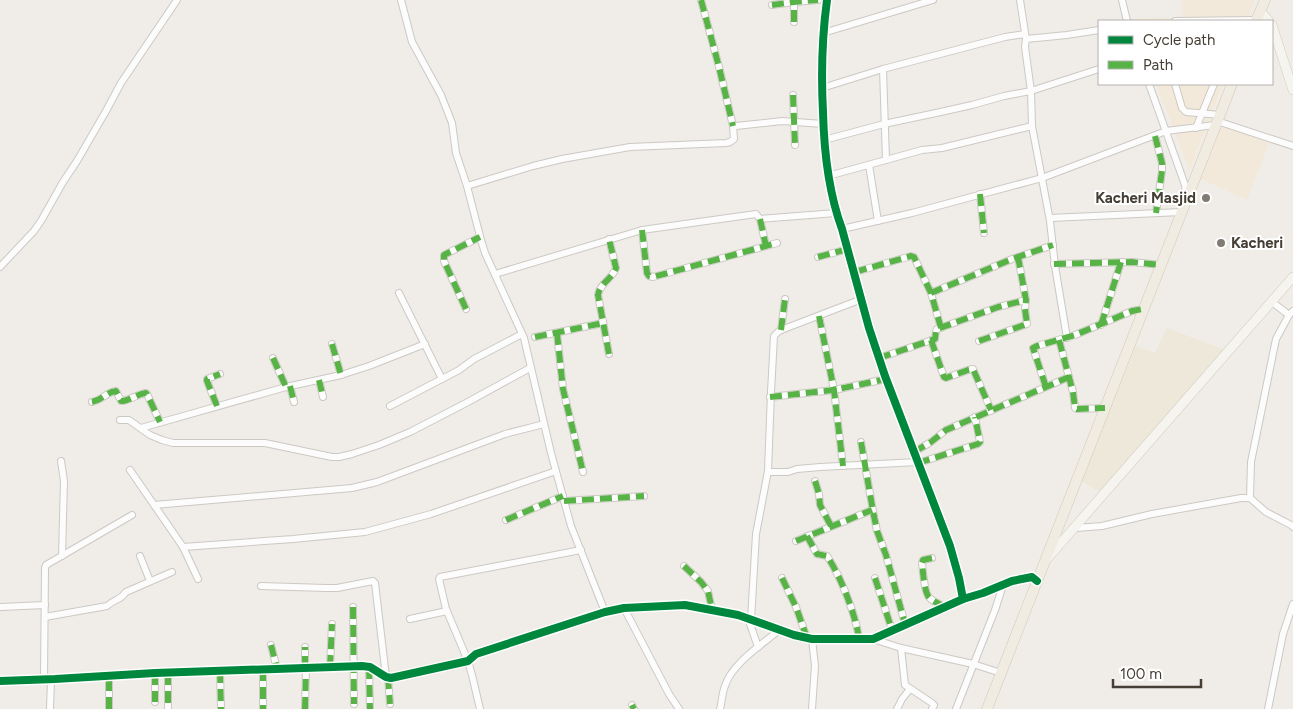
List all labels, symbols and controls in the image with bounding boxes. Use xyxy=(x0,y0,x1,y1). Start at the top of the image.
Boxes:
legend xyxy=(1098,20,1273,85)
text: Cycle path xyxy=(1143,31,1215,49)
text: Path xyxy=(1143,56,1173,74)
place label: Kacheri Masjid xyxy=(1095,189,1196,207)
marker: Kacheri Masjid xyxy=(1200,192,1212,204)
place label: Kacheri xyxy=(1231,234,1283,252)
marker: Kacheri xyxy=(1215,237,1227,249)
scale bar xyxy=(1113,656,1200,688)
text: 100 m xyxy=(1120,665,1162,683)

